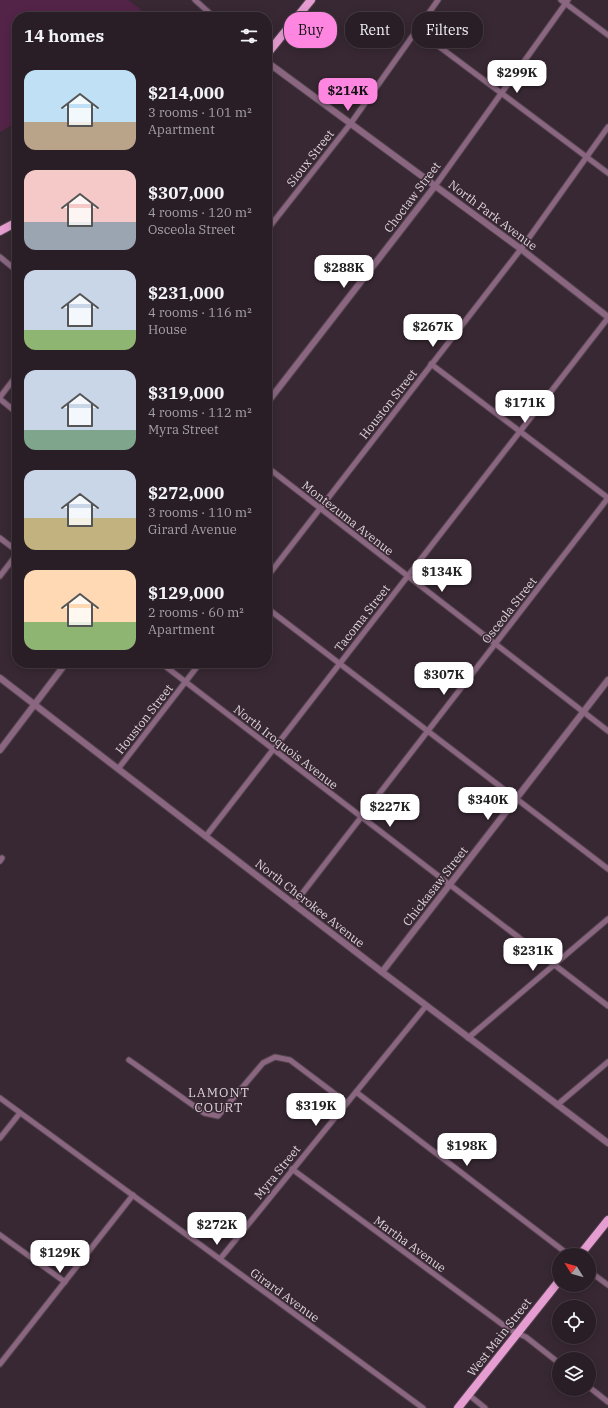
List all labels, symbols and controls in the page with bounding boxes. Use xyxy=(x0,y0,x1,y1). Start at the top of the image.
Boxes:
chip: Buy xyxy=(284,12,337,48)
chip: Rent xyxy=(345,12,404,48)
chip: Filters xyxy=(412,12,483,48)
text: 14 homes xyxy=(24,25,104,47)
icon: filters xyxy=(238,25,260,47)
pin: $299K xyxy=(489,60,545,94)
text: $299K xyxy=(496,64,538,81)
pin: $214K xyxy=(320,78,376,112)
text: $214,000 xyxy=(148,82,224,104)
text: $214K xyxy=(327,82,369,99)
icon: home xyxy=(56,86,104,134)
text: 3 rooms · 101 m² xyxy=(148,104,252,121)
text: Apartment xyxy=(148,121,215,138)
street label: Sioux Street xyxy=(283,126,337,190)
street label: Choctaw Street xyxy=(380,159,444,235)
street label: North Park Avenue xyxy=(446,177,540,253)
text: $307,000 xyxy=(148,182,224,204)
icon: home xyxy=(56,186,104,234)
text: 4 rooms · 120 m² xyxy=(148,204,252,221)
text: Osceola Street xyxy=(148,221,235,238)
pin: $288K xyxy=(316,255,372,289)
text: $288K xyxy=(323,259,365,276)
text: $231,000 xyxy=(148,282,224,304)
icon: home xyxy=(56,286,104,334)
text: 4 rooms · 116 m² xyxy=(148,304,252,321)
pin: $267K xyxy=(405,314,461,348)
text: $267K xyxy=(412,318,454,335)
text: House xyxy=(148,321,187,338)
street label: Houston Street xyxy=(356,366,420,442)
text: $319,000 xyxy=(148,382,224,404)
icon: home xyxy=(56,386,104,434)
pin: $171K xyxy=(497,390,553,424)
text: $171K xyxy=(504,394,546,411)
text: 4 rooms · 112 m² xyxy=(148,404,252,421)
text: Myra Street xyxy=(148,421,219,438)
street label: Montezuma Avenue xyxy=(299,478,397,558)
text: $272,000 xyxy=(148,482,224,504)
icon: home xyxy=(56,486,104,534)
text: 3 rooms · 110 m² xyxy=(148,504,252,521)
text: Girard Avenue xyxy=(148,521,237,538)
pin: $134K xyxy=(414,559,470,593)
text: $134K xyxy=(421,563,463,580)
street label: Osceola Street xyxy=(478,574,540,646)
street label: Tacoma Street xyxy=(331,581,393,655)
text: $129,000 xyxy=(148,582,224,604)
icon: home xyxy=(56,586,104,634)
text: 2 rooms · 60 m² xyxy=(148,604,244,621)
text: Apartment xyxy=(148,621,215,638)
pin: $307K xyxy=(416,662,472,696)
text: $307K xyxy=(423,666,465,683)
street label: Houston Street xyxy=(112,681,176,757)
street label: North Iroquois Avenue xyxy=(231,702,341,792)
pin: $340K xyxy=(460,787,516,821)
text: $340K xyxy=(467,791,509,808)
pin: $227K xyxy=(362,794,418,828)
text: $227K xyxy=(369,798,411,815)
street label: Chickasaw Street xyxy=(399,843,471,929)
street label: North Cherokee Avenue xyxy=(252,856,368,950)
pin: $231K xyxy=(505,938,561,972)
text: $231K xyxy=(512,942,554,959)
district label: LAMONT COURT xyxy=(188,1084,250,1116)
pin: $319K xyxy=(288,1093,344,1127)
text: $319K xyxy=(295,1097,337,1114)
pin: $198K xyxy=(439,1133,495,1167)
text: $198K xyxy=(446,1137,488,1154)
street label: Myra Street xyxy=(251,1142,303,1202)
pin: $272K xyxy=(189,1212,245,1246)
street label: Martha Avenue xyxy=(371,1213,449,1275)
text: $272K xyxy=(196,1216,238,1233)
pin: $129K xyxy=(32,1240,88,1274)
text: $129K xyxy=(39,1244,81,1261)
north arrow xyxy=(552,1248,596,1292)
map controls xyxy=(552,1248,596,1396)
street label: Girard Avenue xyxy=(247,1265,323,1325)
street label: West Main Street xyxy=(464,1295,534,1379)
button: locate xyxy=(552,1300,596,1344)
button: layers xyxy=(552,1352,596,1396)

